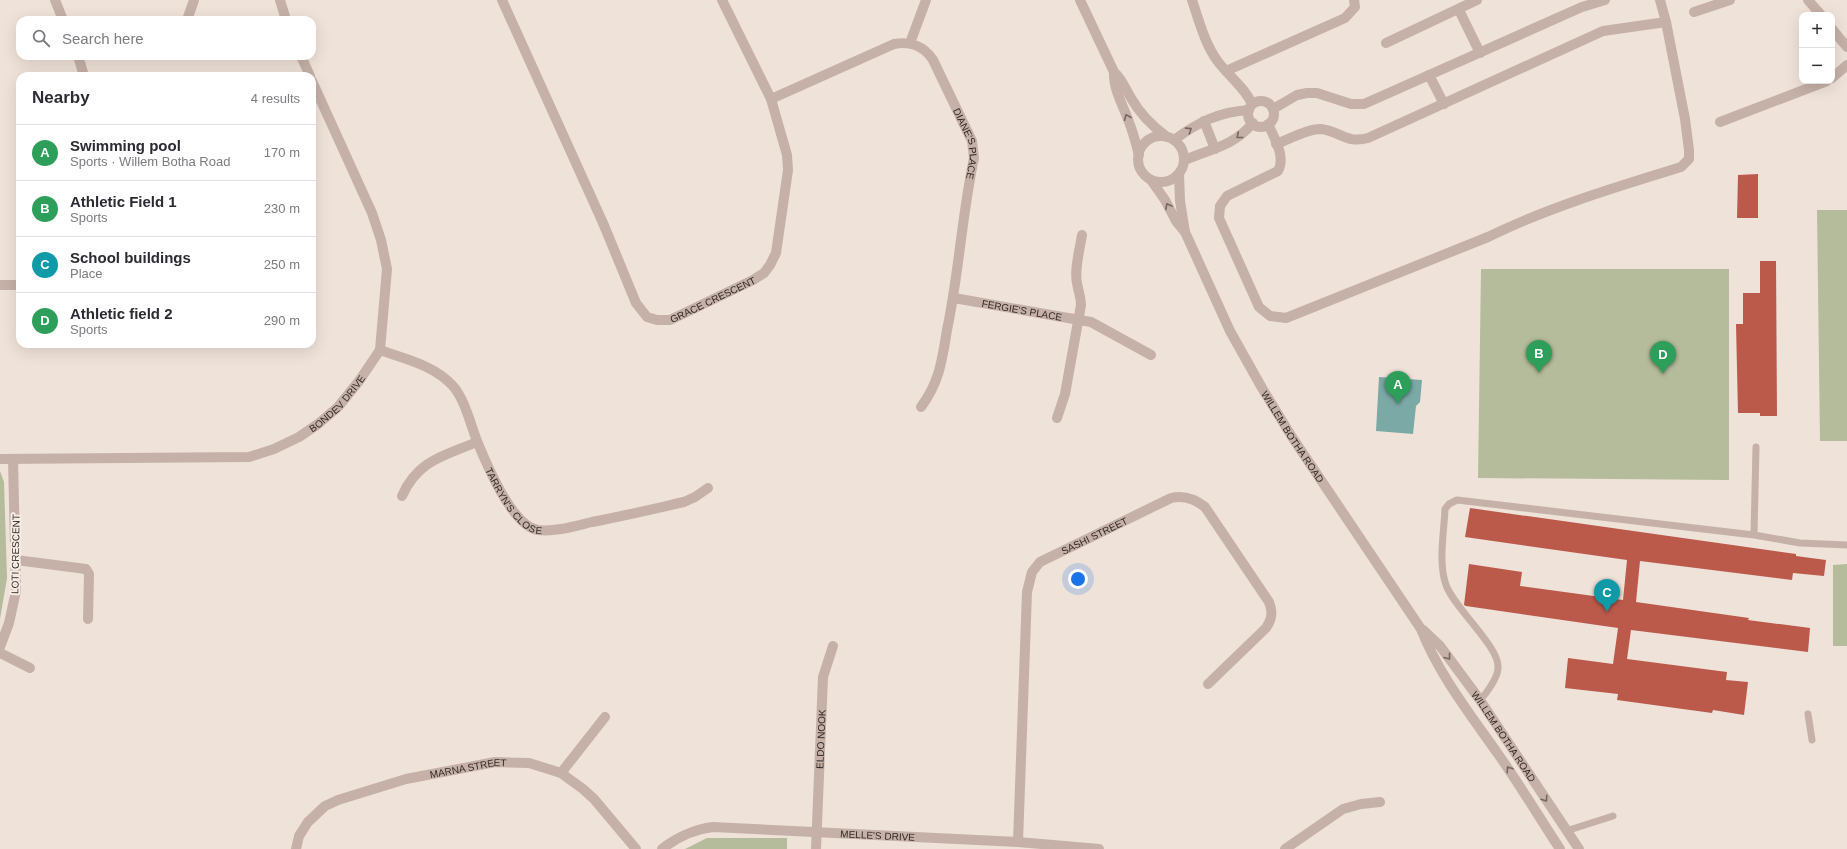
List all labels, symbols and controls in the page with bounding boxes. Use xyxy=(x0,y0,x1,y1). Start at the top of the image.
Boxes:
map controls xyxy=(1799,12,1835,84)
button: + xyxy=(1799,12,1835,48)
search box xyxy=(16,16,316,60)
icon: search xyxy=(30,27,52,49)
text: Search here xyxy=(62,30,144,47)
button: − xyxy=(1799,48,1835,84)
text: Nearby xyxy=(32,88,90,107)
text: 4 results xyxy=(251,91,300,106)
street label: DIANE'S PLACE xyxy=(951,106,979,180)
one-way arrow xyxy=(1124,114,1132,121)
one-way arrow xyxy=(1184,128,1191,135)
one-way arrow xyxy=(1237,132,1244,139)
text: Swimming pool xyxy=(70,137,181,154)
text: A xyxy=(40,145,50,160)
text: 170 m xyxy=(264,145,300,160)
text: Sports · Willem Botha Road xyxy=(70,154,230,169)
text: Athletic Field 1 xyxy=(70,193,177,210)
text: B xyxy=(40,201,50,216)
text: 230 m xyxy=(264,201,300,216)
one-way arrow xyxy=(1165,203,1173,210)
text: Sports xyxy=(70,210,108,225)
text: School buildings xyxy=(70,249,191,266)
text: C xyxy=(40,257,50,272)
text: 250 m xyxy=(264,257,300,272)
text: Place xyxy=(70,266,103,281)
street label: GRACE CRESCENT xyxy=(668,275,757,325)
street label: FERGIE'S PLACE xyxy=(981,298,1063,323)
text: Athletic field 2 xyxy=(70,305,173,322)
text: D xyxy=(40,313,50,328)
text: 290 m xyxy=(264,313,300,328)
text: Sports xyxy=(70,322,108,337)
pin: B xyxy=(1526,340,1552,373)
pin: D xyxy=(1650,341,1676,374)
pin: A xyxy=(1385,371,1411,404)
street label: BONDEV DRIVE xyxy=(307,373,368,435)
street label: WILLEM BOTHA ROAD xyxy=(1259,389,1326,485)
street label: TARRYN'S CLOSE xyxy=(483,466,543,536)
street label: LOTI CRESCENT xyxy=(9,514,22,594)
street label: SASHI STREET xyxy=(1060,515,1129,557)
your location xyxy=(1068,569,1088,589)
pin: C xyxy=(1594,579,1620,612)
one-way arrow xyxy=(1444,652,1451,659)
street label: WILLEM BOTHA ROAD xyxy=(1469,689,1538,784)
street label: ELDO NOOK xyxy=(814,709,828,769)
street label: MARNA STREET xyxy=(429,757,507,780)
one-way arrow xyxy=(1506,766,1513,773)
one-way arrow xyxy=(1540,795,1548,802)
street label: MELLE'S DRIVE xyxy=(840,828,916,843)

